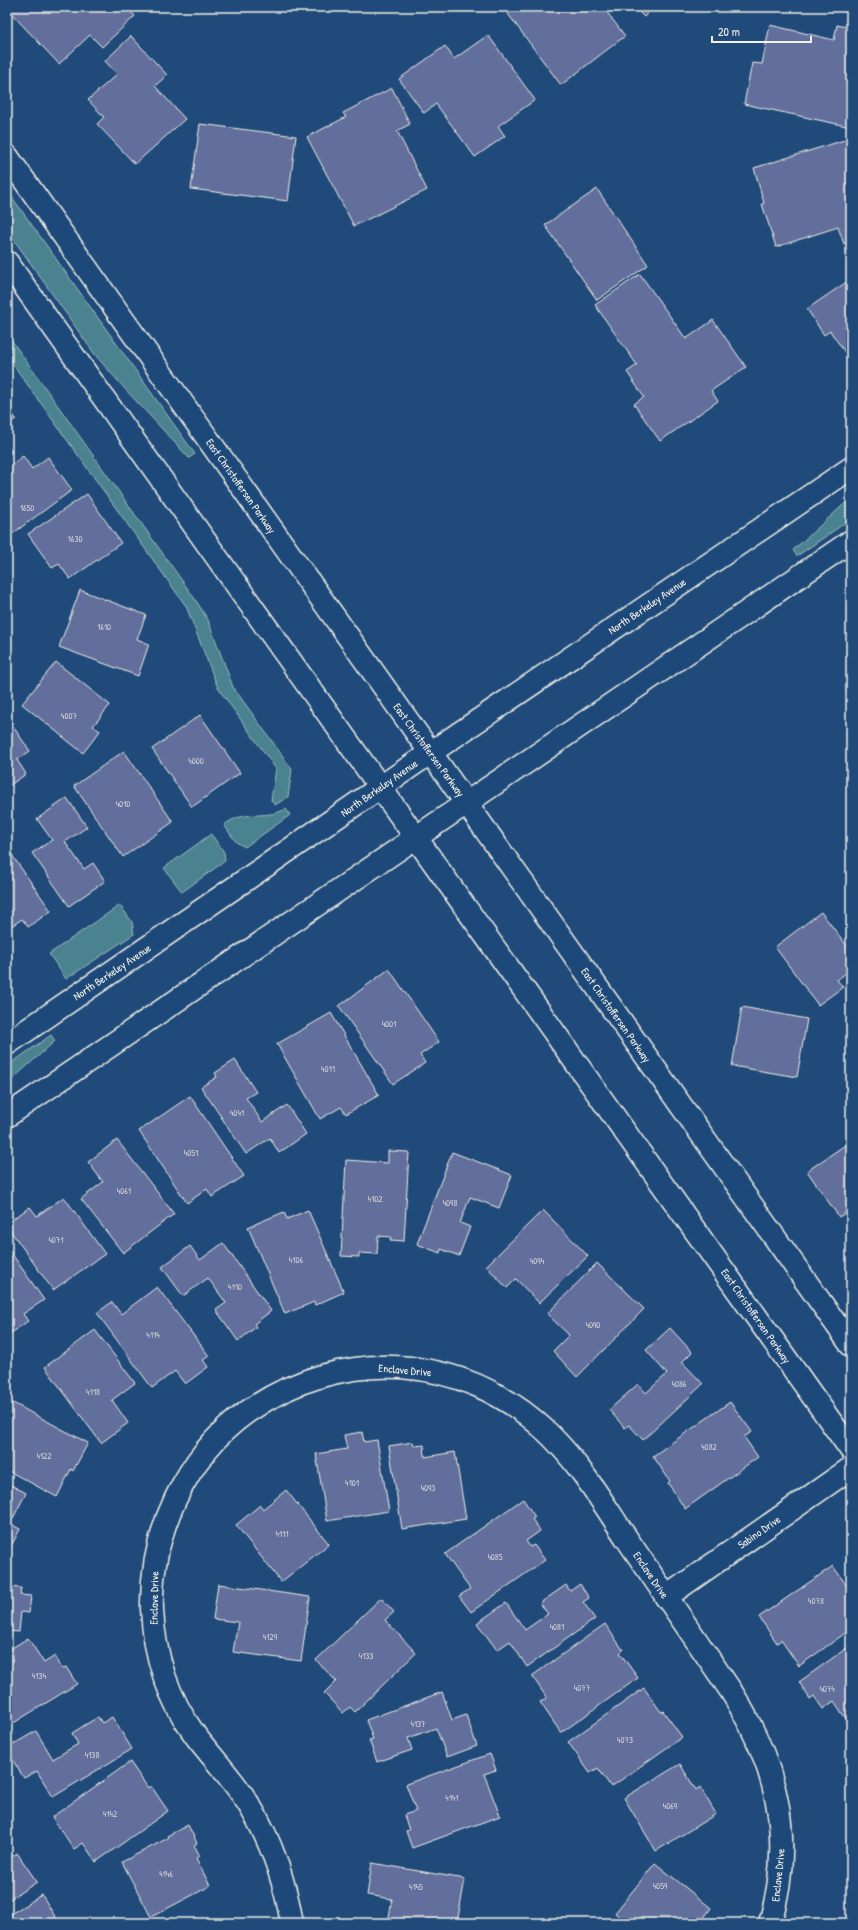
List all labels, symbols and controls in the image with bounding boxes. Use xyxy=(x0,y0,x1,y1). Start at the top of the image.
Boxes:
scale bar xyxy=(712,18,811,44)
text: 20 m xyxy=(718,23,740,40)
street label: East Christoffersen Parkway xyxy=(203,436,279,536)
house number: 1650 xyxy=(20,502,34,514)
house number: 1630 xyxy=(68,533,82,545)
street label: North Berkeley Avenue xyxy=(605,574,689,637)
house number: 1610 xyxy=(97,621,111,633)
street label: East Christoffersen Parkway xyxy=(390,700,468,800)
house number: 4007 xyxy=(61,710,77,722)
house number: 4000 xyxy=(188,755,204,767)
street label: North Berkeley Avenue xyxy=(338,756,421,820)
house number: 4010 xyxy=(116,798,130,810)
street label: North Berkeley Avenue xyxy=(70,940,154,1003)
street label: East Christoffersen Parkway xyxy=(578,965,654,1065)
house number: 4001 xyxy=(382,1018,396,1030)
house number: 4011 xyxy=(321,1063,335,1075)
house number: 4041 xyxy=(230,1107,244,1119)
house number: 4051 xyxy=(184,1147,198,1159)
house number: 4061 xyxy=(117,1185,131,1197)
house number: 4102 xyxy=(368,1193,383,1205)
house number: 4098 xyxy=(443,1197,457,1209)
house number: 4071 xyxy=(48,1234,64,1246)
house number: 4106 xyxy=(289,1254,304,1266)
house number: 4094 xyxy=(530,1255,545,1267)
street label: East Christoffersen Parkway xyxy=(718,1266,794,1366)
house number: 4110 xyxy=(228,1281,242,1293)
house number: 4090 xyxy=(586,1319,600,1331)
house number: 4114 xyxy=(146,1329,160,1341)
street label: Enclave Drive xyxy=(378,1361,433,1379)
house number: 4086 xyxy=(672,1378,687,1390)
house number: 4118 xyxy=(86,1386,100,1398)
house number: 4082 xyxy=(701,1441,718,1453)
house number: 4122 xyxy=(36,1450,52,1462)
house number: 4101 xyxy=(345,1477,359,1489)
house number: 4093 xyxy=(421,1482,435,1494)
street label: Sabino Drive xyxy=(735,1512,784,1552)
house number: 4111 xyxy=(275,1528,289,1540)
street label: Enclave Drive xyxy=(630,1549,672,1602)
house number: 4085 xyxy=(487,1551,503,1563)
street label: Enclave Drive xyxy=(147,1571,161,1625)
house number: 4078 xyxy=(808,1595,824,1607)
house number: 4081 xyxy=(550,1621,564,1633)
house number: 4129 xyxy=(263,1631,278,1643)
house number: 4133 xyxy=(359,1650,373,1662)
house number: 4134 xyxy=(32,1670,47,1682)
house number: 4077 xyxy=(574,1682,591,1694)
house number: 4074 xyxy=(819,1683,835,1695)
house number: 4137 xyxy=(410,1718,426,1730)
house number: 4073 xyxy=(617,1734,633,1746)
house number: 4138 xyxy=(85,1749,99,1761)
house number: 4141 xyxy=(445,1792,459,1804)
house number: 4069 xyxy=(663,1800,678,1812)
house number: 4142 xyxy=(103,1808,118,1820)
street label: Enclave Drive xyxy=(768,1847,788,1902)
house number: 4146 xyxy=(159,1868,173,1880)
house number: 4059 xyxy=(653,1880,668,1892)
house number: 4145 xyxy=(409,1881,423,1893)

